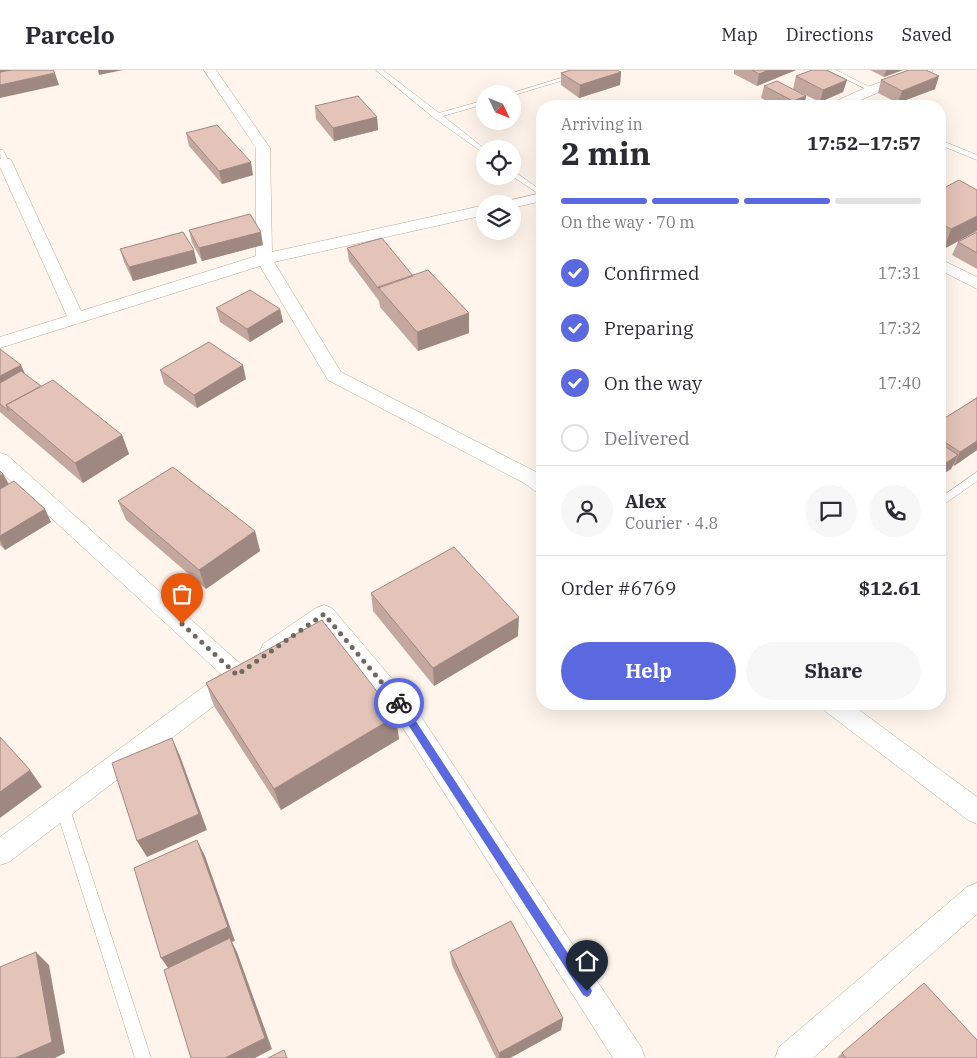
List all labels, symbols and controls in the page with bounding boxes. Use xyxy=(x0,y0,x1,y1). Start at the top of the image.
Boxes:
text: Parcelo xyxy=(25,19,115,51)
text: Map xyxy=(721,23,758,46)
text: Directions xyxy=(786,23,874,46)
text: Saved xyxy=(902,23,952,46)
north arrow xyxy=(476,85,521,130)
map controls xyxy=(476,85,521,240)
text: Arriving in xyxy=(561,114,643,134)
text: 17:52–17:57 xyxy=(807,131,921,155)
text: 2 min xyxy=(561,132,651,174)
button: locate xyxy=(476,140,521,185)
button: layers xyxy=(476,195,521,240)
text: On the way · 70 m xyxy=(561,212,695,232)
icon: check xyxy=(561,259,589,287)
text: Confirmed xyxy=(604,261,699,285)
text: 17:31 xyxy=(878,263,921,283)
icon: check xyxy=(561,314,589,342)
text: Preparing xyxy=(604,316,693,340)
text: 17:32 xyxy=(878,318,921,338)
icon: check xyxy=(561,369,589,397)
text: On the way xyxy=(604,371,702,395)
text: 17:40 xyxy=(878,373,921,393)
text: Delivered xyxy=(604,426,690,450)
button: person xyxy=(561,485,613,537)
button: chat xyxy=(805,485,857,537)
button: phone xyxy=(869,485,921,537)
text: Alex xyxy=(625,489,666,513)
text: Courier · 4.8 xyxy=(625,513,718,533)
pin xyxy=(161,573,203,624)
text: Order #6769 xyxy=(561,576,676,600)
text: $12.61 xyxy=(859,576,921,600)
icon: bag xyxy=(168,580,196,608)
button: Help xyxy=(561,642,736,700)
button: Share xyxy=(746,642,921,700)
courier xyxy=(374,678,424,728)
icon: bike xyxy=(385,689,413,717)
pin xyxy=(566,940,608,991)
icon: home xyxy=(573,947,601,975)

